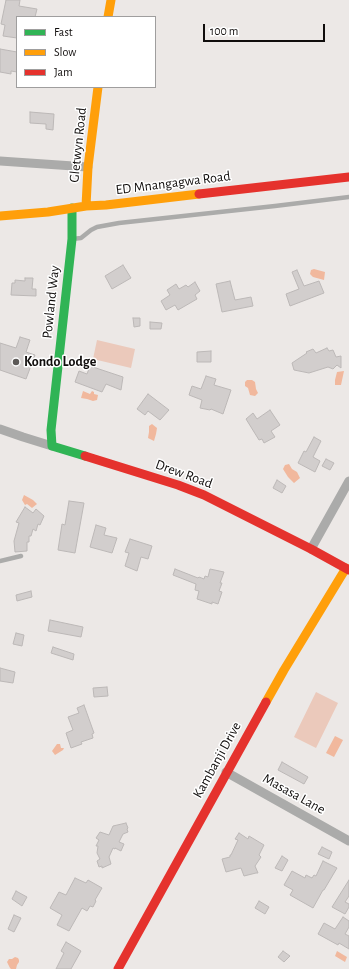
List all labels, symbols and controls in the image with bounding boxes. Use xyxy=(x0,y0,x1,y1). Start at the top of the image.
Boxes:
legend xyxy=(16,16,156,88)
scale bar xyxy=(205,16,327,42)
text: 100 m xyxy=(210,25,238,37)
text: Fast xyxy=(54,26,73,38)
text: Slow xyxy=(54,46,76,58)
text: Jam xyxy=(54,66,73,78)
street label: Gletwyn Road xyxy=(66,107,90,183)
street label: ED Mnangagwa Road xyxy=(115,168,231,198)
street label: Powland Way xyxy=(39,265,63,339)
place label: Kondo Lodge xyxy=(24,354,96,370)
marker: Kondo Lodge xyxy=(11,357,21,367)
street label: Drew Road xyxy=(153,456,215,492)
street label: Kambanji Drive xyxy=(189,719,245,801)
street label: Masasa Lane xyxy=(260,770,328,818)

